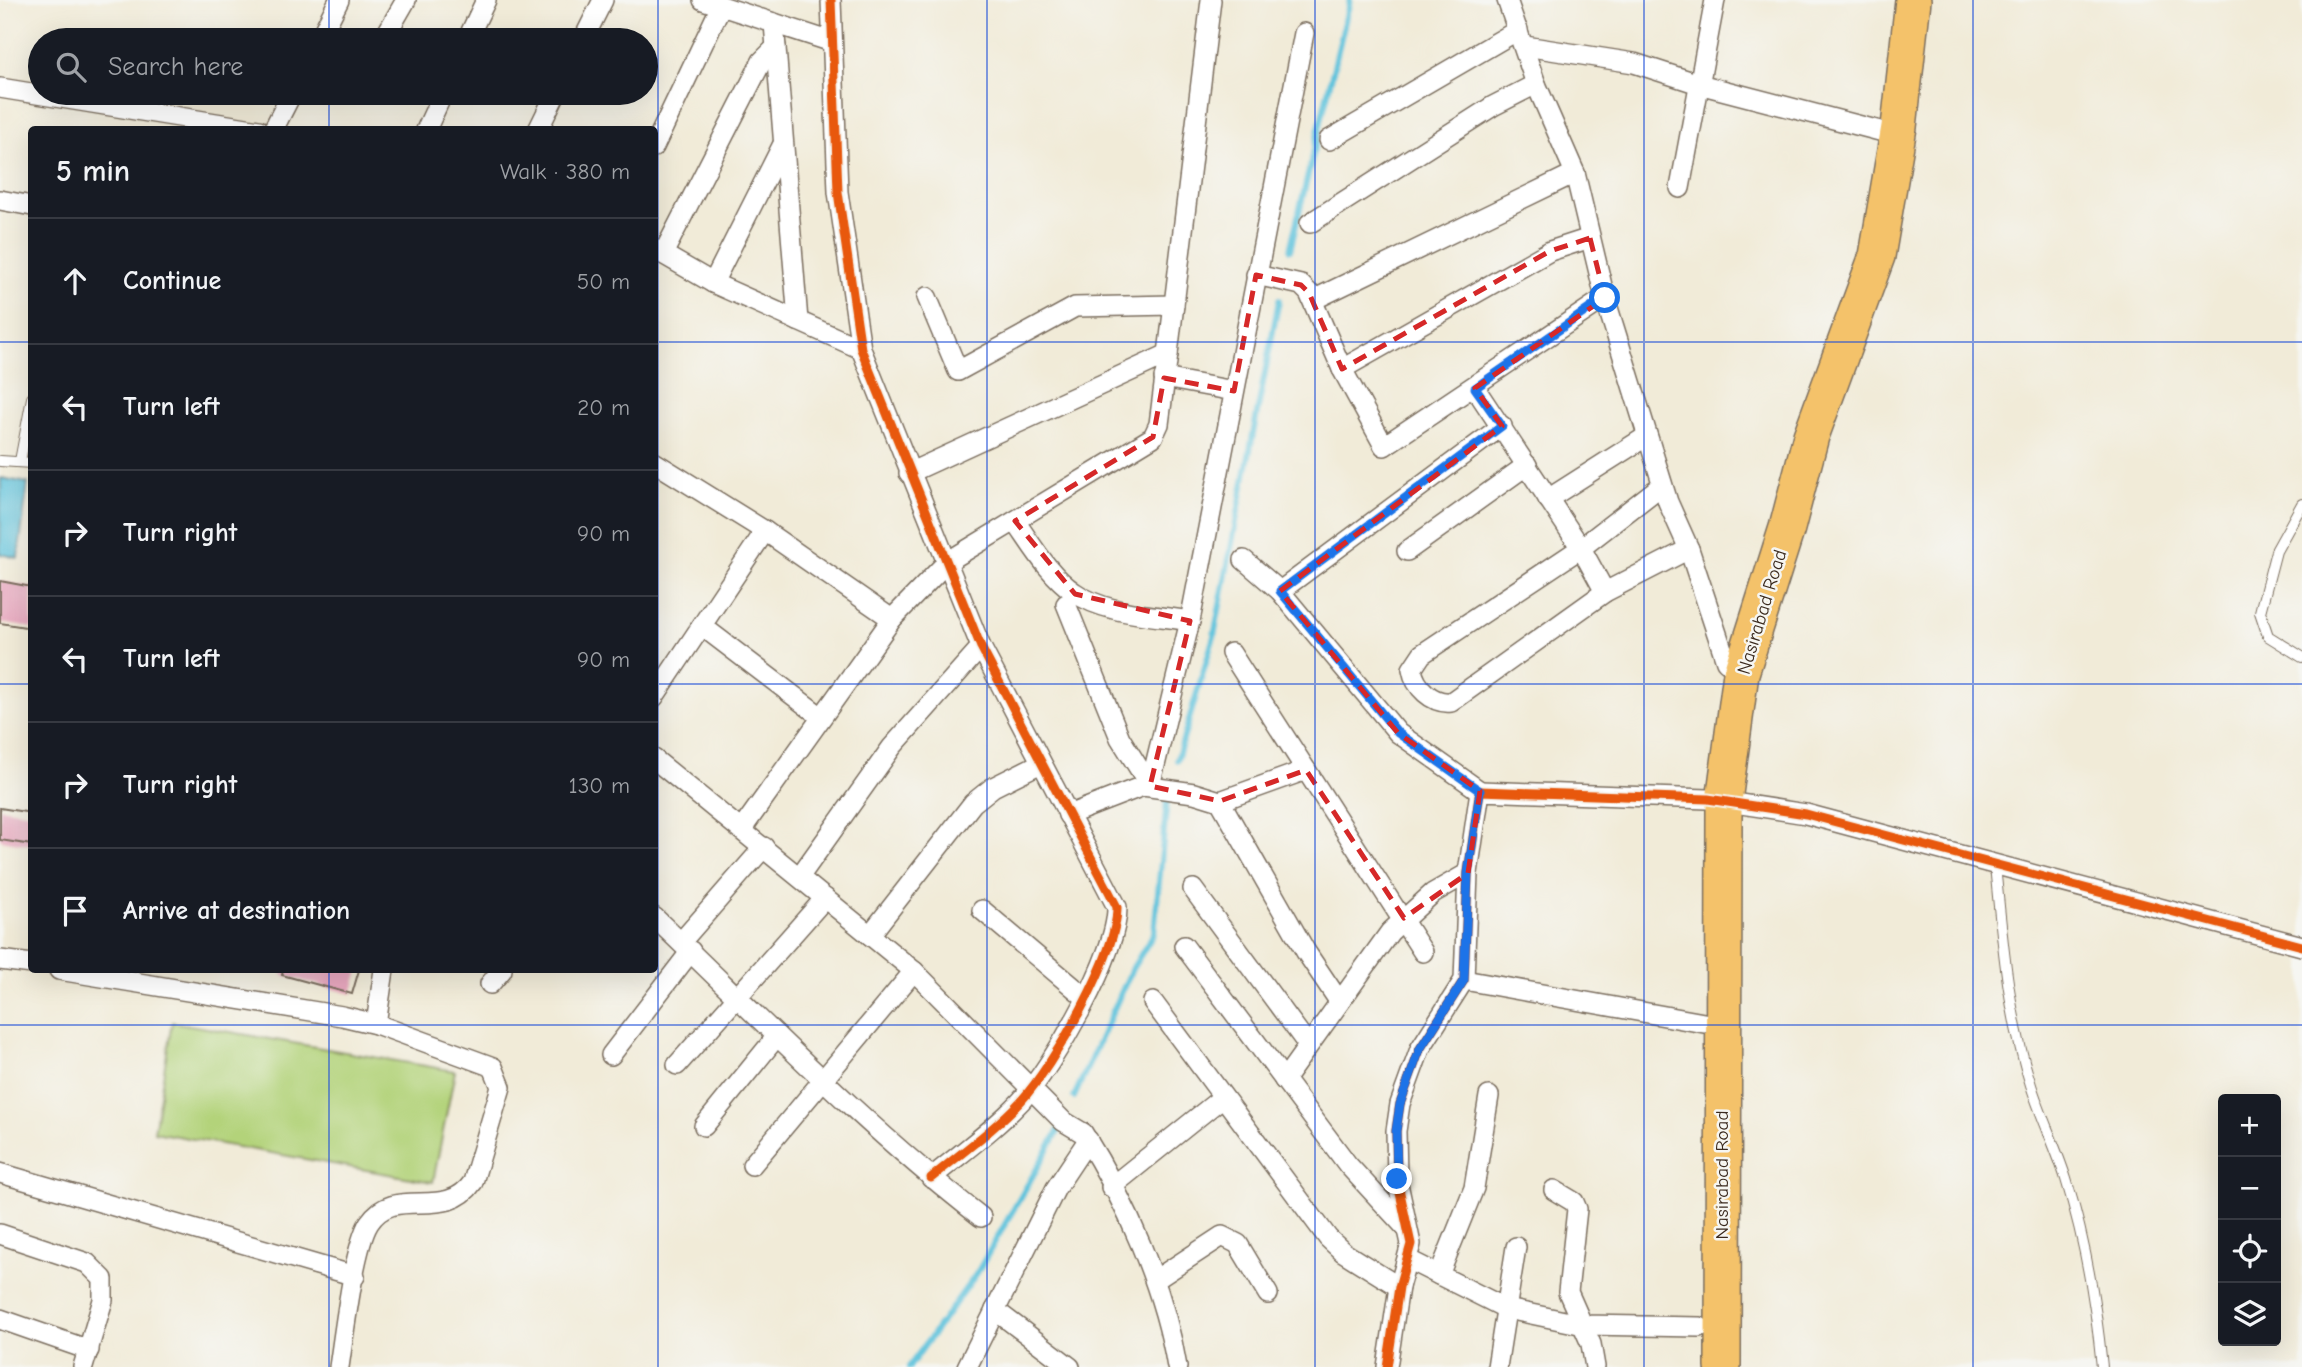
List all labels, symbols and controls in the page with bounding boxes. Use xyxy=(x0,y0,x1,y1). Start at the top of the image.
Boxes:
search box xyxy=(28,28,658,105)
icon: search xyxy=(52,48,90,86)
text: Search here xyxy=(108,52,243,82)
text: 5 min xyxy=(56,154,130,189)
text: Walk · 380 m xyxy=(500,158,630,185)
icon: ahead xyxy=(56,262,94,300)
text: Continue xyxy=(123,266,221,296)
text: 50 m xyxy=(577,268,630,295)
route start xyxy=(1589,282,1620,313)
icon: left xyxy=(56,388,94,426)
text: Turn left xyxy=(123,392,220,422)
text: 20 m xyxy=(577,394,630,421)
icon: right xyxy=(56,514,94,552)
text: Turn right xyxy=(123,518,237,548)
text: 90 m xyxy=(577,520,630,547)
street label: Nasirabad Road xyxy=(1733,547,1791,677)
icon: left xyxy=(56,640,94,678)
text: Turn left xyxy=(123,644,220,674)
text: 90 m xyxy=(577,646,630,673)
icon: right xyxy=(56,766,94,804)
text: Turn right xyxy=(123,770,237,800)
text: 130 m xyxy=(569,772,630,799)
icon: arrive xyxy=(56,892,94,930)
text: Arrive at destination xyxy=(123,896,350,926)
map controls xyxy=(2218,1094,2281,1346)
button: + xyxy=(2218,1094,2281,1157)
street label: Nasirabad Road xyxy=(1711,1111,1733,1239)
button: − xyxy=(2218,1157,2281,1220)
route end xyxy=(1381,1163,1412,1194)
button: locate xyxy=(2218,1220,2281,1283)
button: layers xyxy=(2218,1283,2281,1346)

